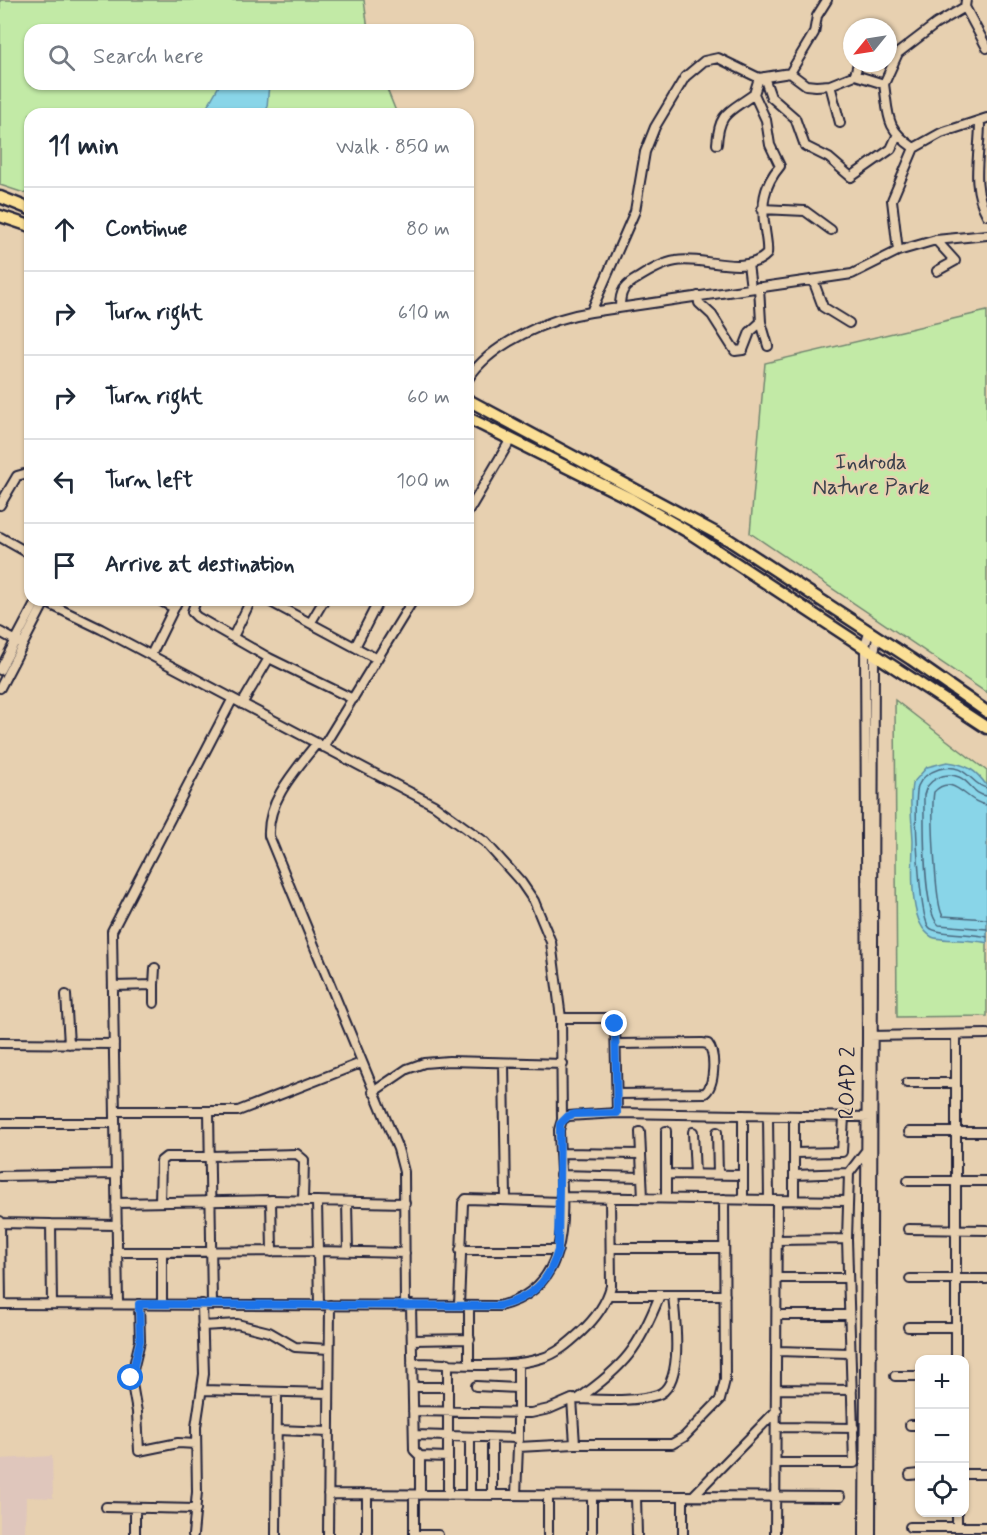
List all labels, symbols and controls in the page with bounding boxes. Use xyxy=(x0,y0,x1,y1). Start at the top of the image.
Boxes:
north arrow xyxy=(843,18,897,72)
search box xyxy=(24,24,474,90)
icon: search xyxy=(45,41,78,74)
text: Search here xyxy=(93,43,204,71)
text: 11 min xyxy=(48,130,119,164)
text: Walk · 850 m xyxy=(336,134,450,161)
icon: ahead xyxy=(48,213,81,246)
text: Continue xyxy=(105,215,187,243)
text: 80 m xyxy=(406,216,450,243)
icon: right xyxy=(48,297,81,330)
text: Turn right xyxy=(105,299,203,327)
text: 610 m xyxy=(398,300,450,327)
icon: right xyxy=(48,381,81,414)
text: Turn right xyxy=(105,383,203,411)
text: 60 m xyxy=(407,384,450,411)
park label: Indroda Nature Park xyxy=(812,449,930,502)
icon: left xyxy=(48,465,81,498)
text: Turn left xyxy=(105,467,193,495)
text: 100 m xyxy=(396,468,450,495)
icon: arrive xyxy=(48,549,81,582)
text: Arrive at destination xyxy=(105,551,295,579)
route end xyxy=(601,1010,627,1036)
street label: ROAD 2 xyxy=(833,1046,863,1120)
map controls xyxy=(915,1355,969,1517)
button: + xyxy=(915,1355,969,1409)
route start xyxy=(117,1364,143,1390)
button: − xyxy=(915,1409,969,1463)
button: locate xyxy=(915,1463,969,1517)

